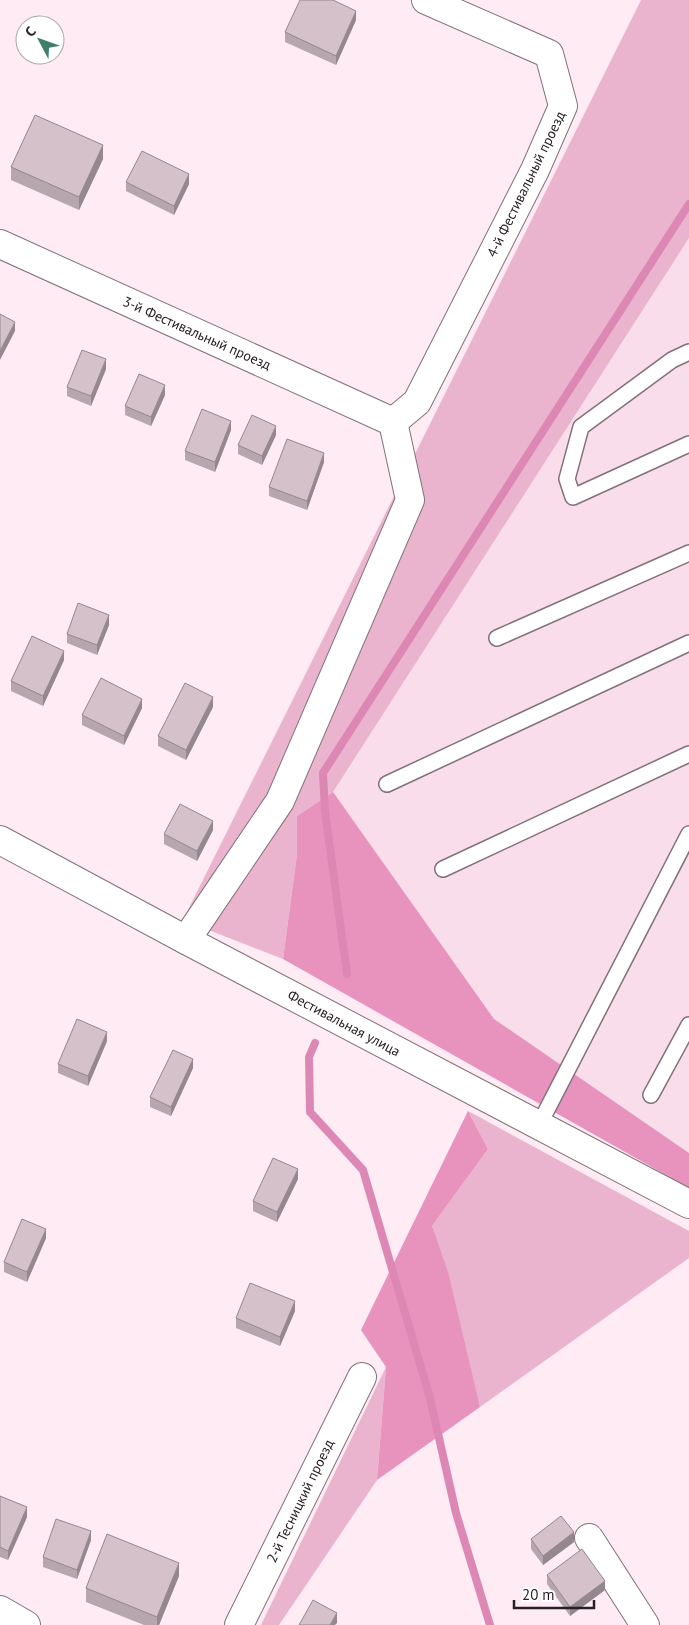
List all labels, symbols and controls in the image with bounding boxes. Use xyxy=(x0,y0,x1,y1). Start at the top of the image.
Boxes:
north arrow xyxy=(15,15,65,65)
text: С xyxy=(21,22,40,40)
street label: 4-й Фестивальный проезд xyxy=(483,108,569,260)
street label: 3-й Фестивальный проезд xyxy=(120,292,274,374)
street label: Фестивальная улица xyxy=(285,986,404,1060)
street label: 2-й Тесницкий проезд xyxy=(262,1436,338,1566)
scale bar xyxy=(514,1578,594,1610)
text: 20 m xyxy=(522,1585,555,1604)

